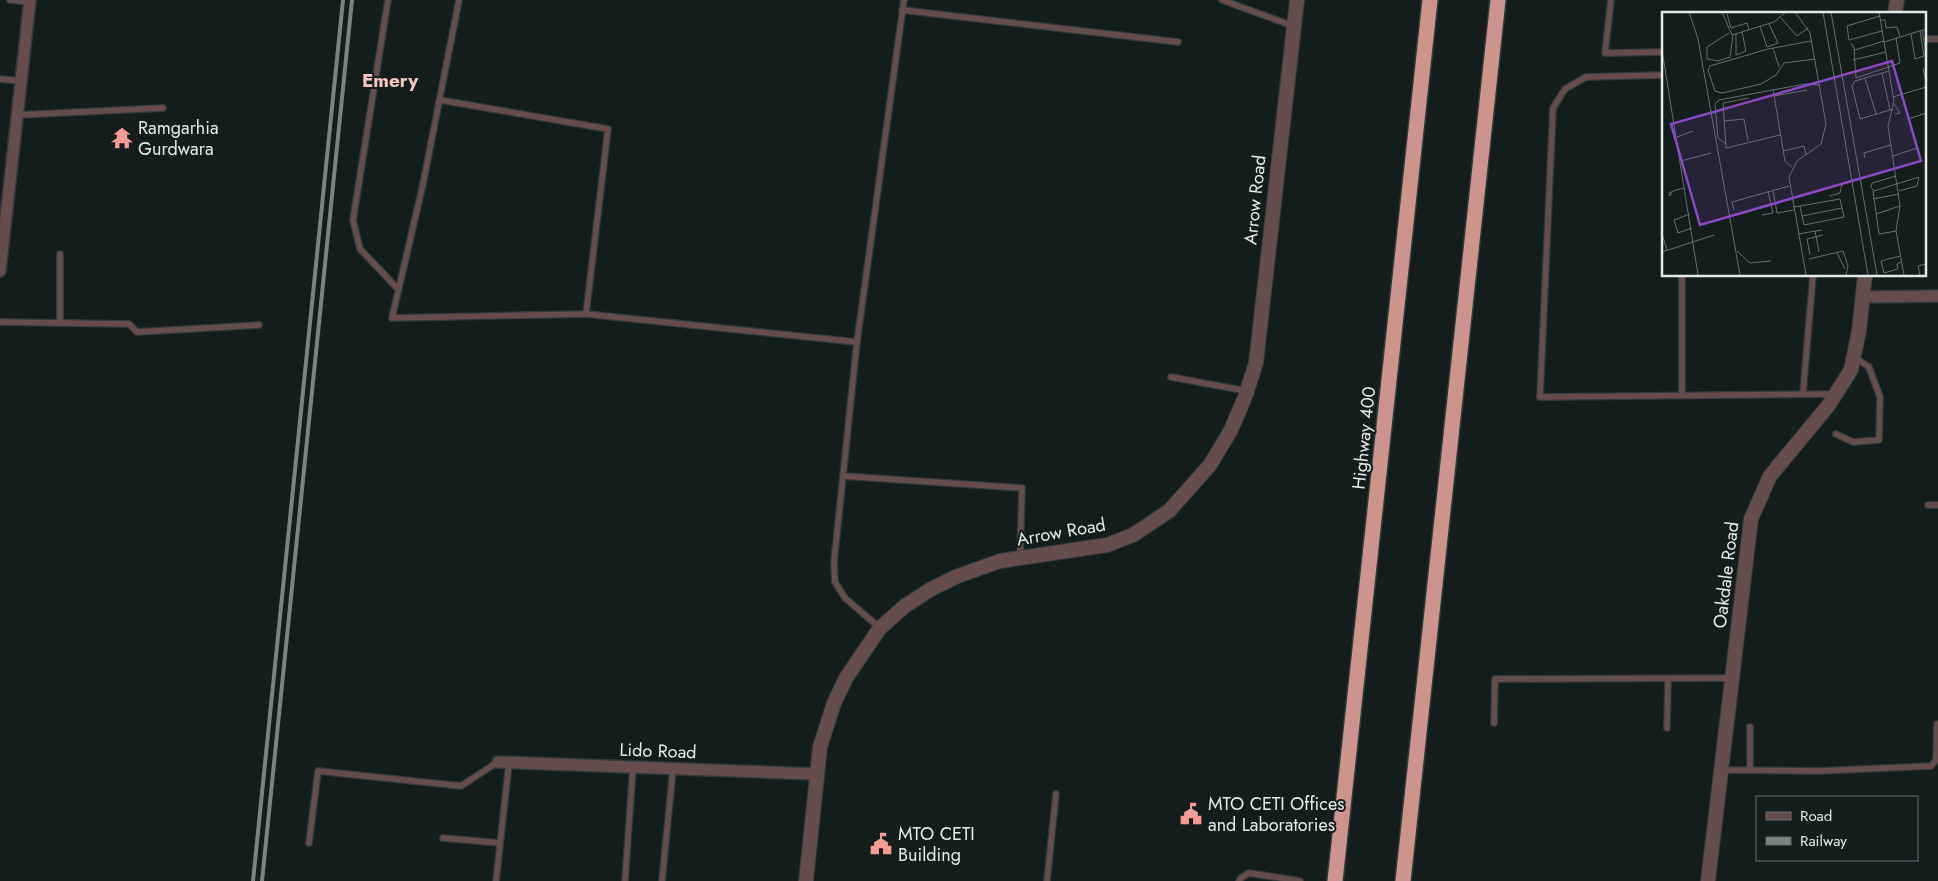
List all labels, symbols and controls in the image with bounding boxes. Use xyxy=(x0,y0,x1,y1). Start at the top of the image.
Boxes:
inset map xyxy=(1662,12,1926,276)
district label: Emery xyxy=(362,67,419,94)
place label: Ramgarhia Gurdwara xyxy=(138,115,219,162)
temple icon: Ramgarhia Gurdwara xyxy=(109,125,135,151)
street label: Arrow Road xyxy=(1237,154,1273,246)
street label: Highway 400 xyxy=(1346,385,1382,491)
street label: Arrow Road xyxy=(1014,511,1108,553)
street label: Oakdale Road xyxy=(1707,520,1745,630)
street label: Lido Road xyxy=(619,737,697,765)
place label: MTO CETI Offices and Laboratories xyxy=(1208,791,1344,838)
legend xyxy=(1756,796,1918,861)
public building icon: MTO CETI Offices and Laboratories xyxy=(1178,801,1204,827)
text: Road xyxy=(1800,805,1832,827)
place label: MTO CETI Building xyxy=(898,821,975,868)
text: Railway xyxy=(1800,830,1847,852)
public building icon: MTO CETI Building xyxy=(868,831,894,857)

